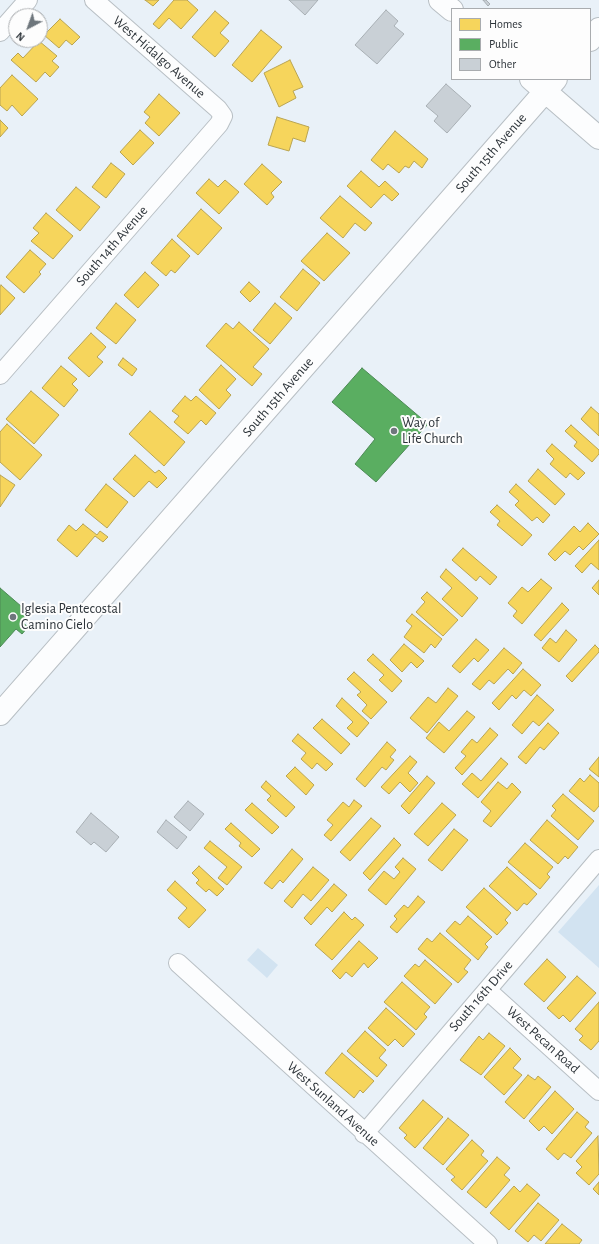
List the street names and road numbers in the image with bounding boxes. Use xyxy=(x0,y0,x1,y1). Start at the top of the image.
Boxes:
street label: West Hidalgo Avenue xyxy=(109,12,209,102)
street label: South 15th Avenue xyxy=(452,110,530,196)
street label: South 14th Avenue xyxy=(73,202,151,290)
street label: South 15th Avenue xyxy=(239,354,317,440)
street label: South 16th Drive xyxy=(445,957,517,1035)
street label: West Pecan Road xyxy=(503,1003,583,1077)
street label: West Sunland Avenue xyxy=(283,1058,383,1150)

